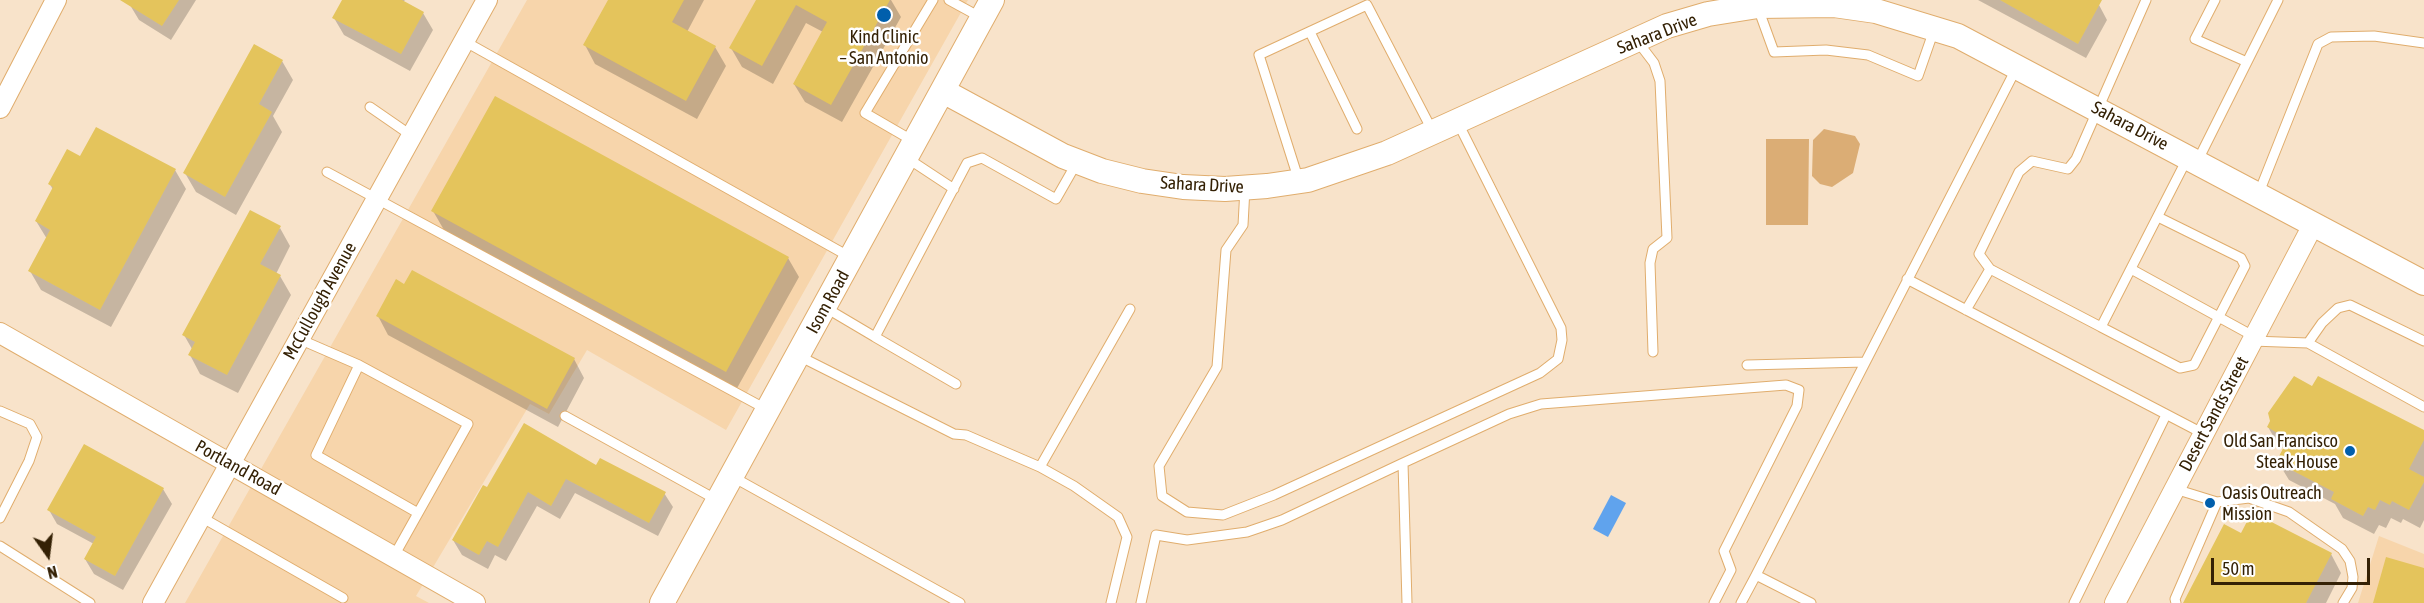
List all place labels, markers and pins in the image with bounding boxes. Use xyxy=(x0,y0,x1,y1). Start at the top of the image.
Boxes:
marker: Kind Clinic – San Antonio xyxy=(875,6,893,24)
place label: Kind Clinic – San Antonio xyxy=(839,26,929,68)
place label: Old San Francisco Steak House xyxy=(2224,430,2338,472)
marker: Old San Francisco Steak House xyxy=(2343,444,2357,458)
place label: Oasis Outreach Mission xyxy=(2222,482,2322,524)
marker: Oasis Outreach Mission xyxy=(2203,496,2217,510)

